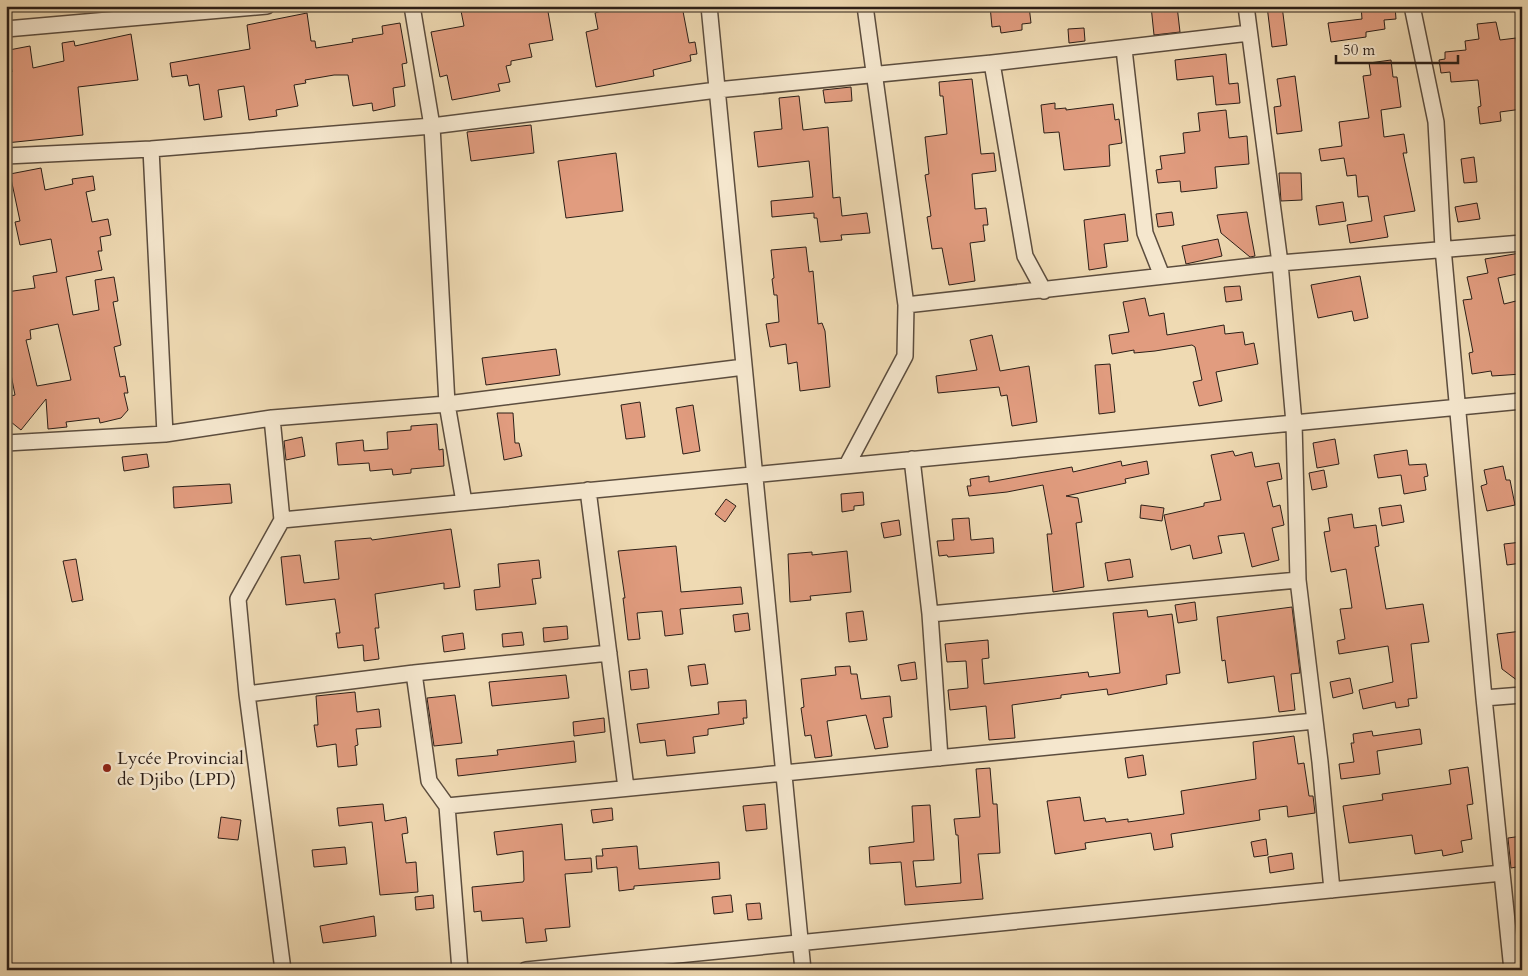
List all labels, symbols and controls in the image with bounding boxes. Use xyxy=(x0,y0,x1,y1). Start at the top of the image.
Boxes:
scale bar xyxy=(1336,32,1458,64)
text: 50 m xyxy=(1343,40,1375,60)
place label: Lycée Provincial de Djibo (LPD) xyxy=(117,746,244,792)
marker: Lycée Provincial de Djibo (LPD) xyxy=(101,762,113,774)

